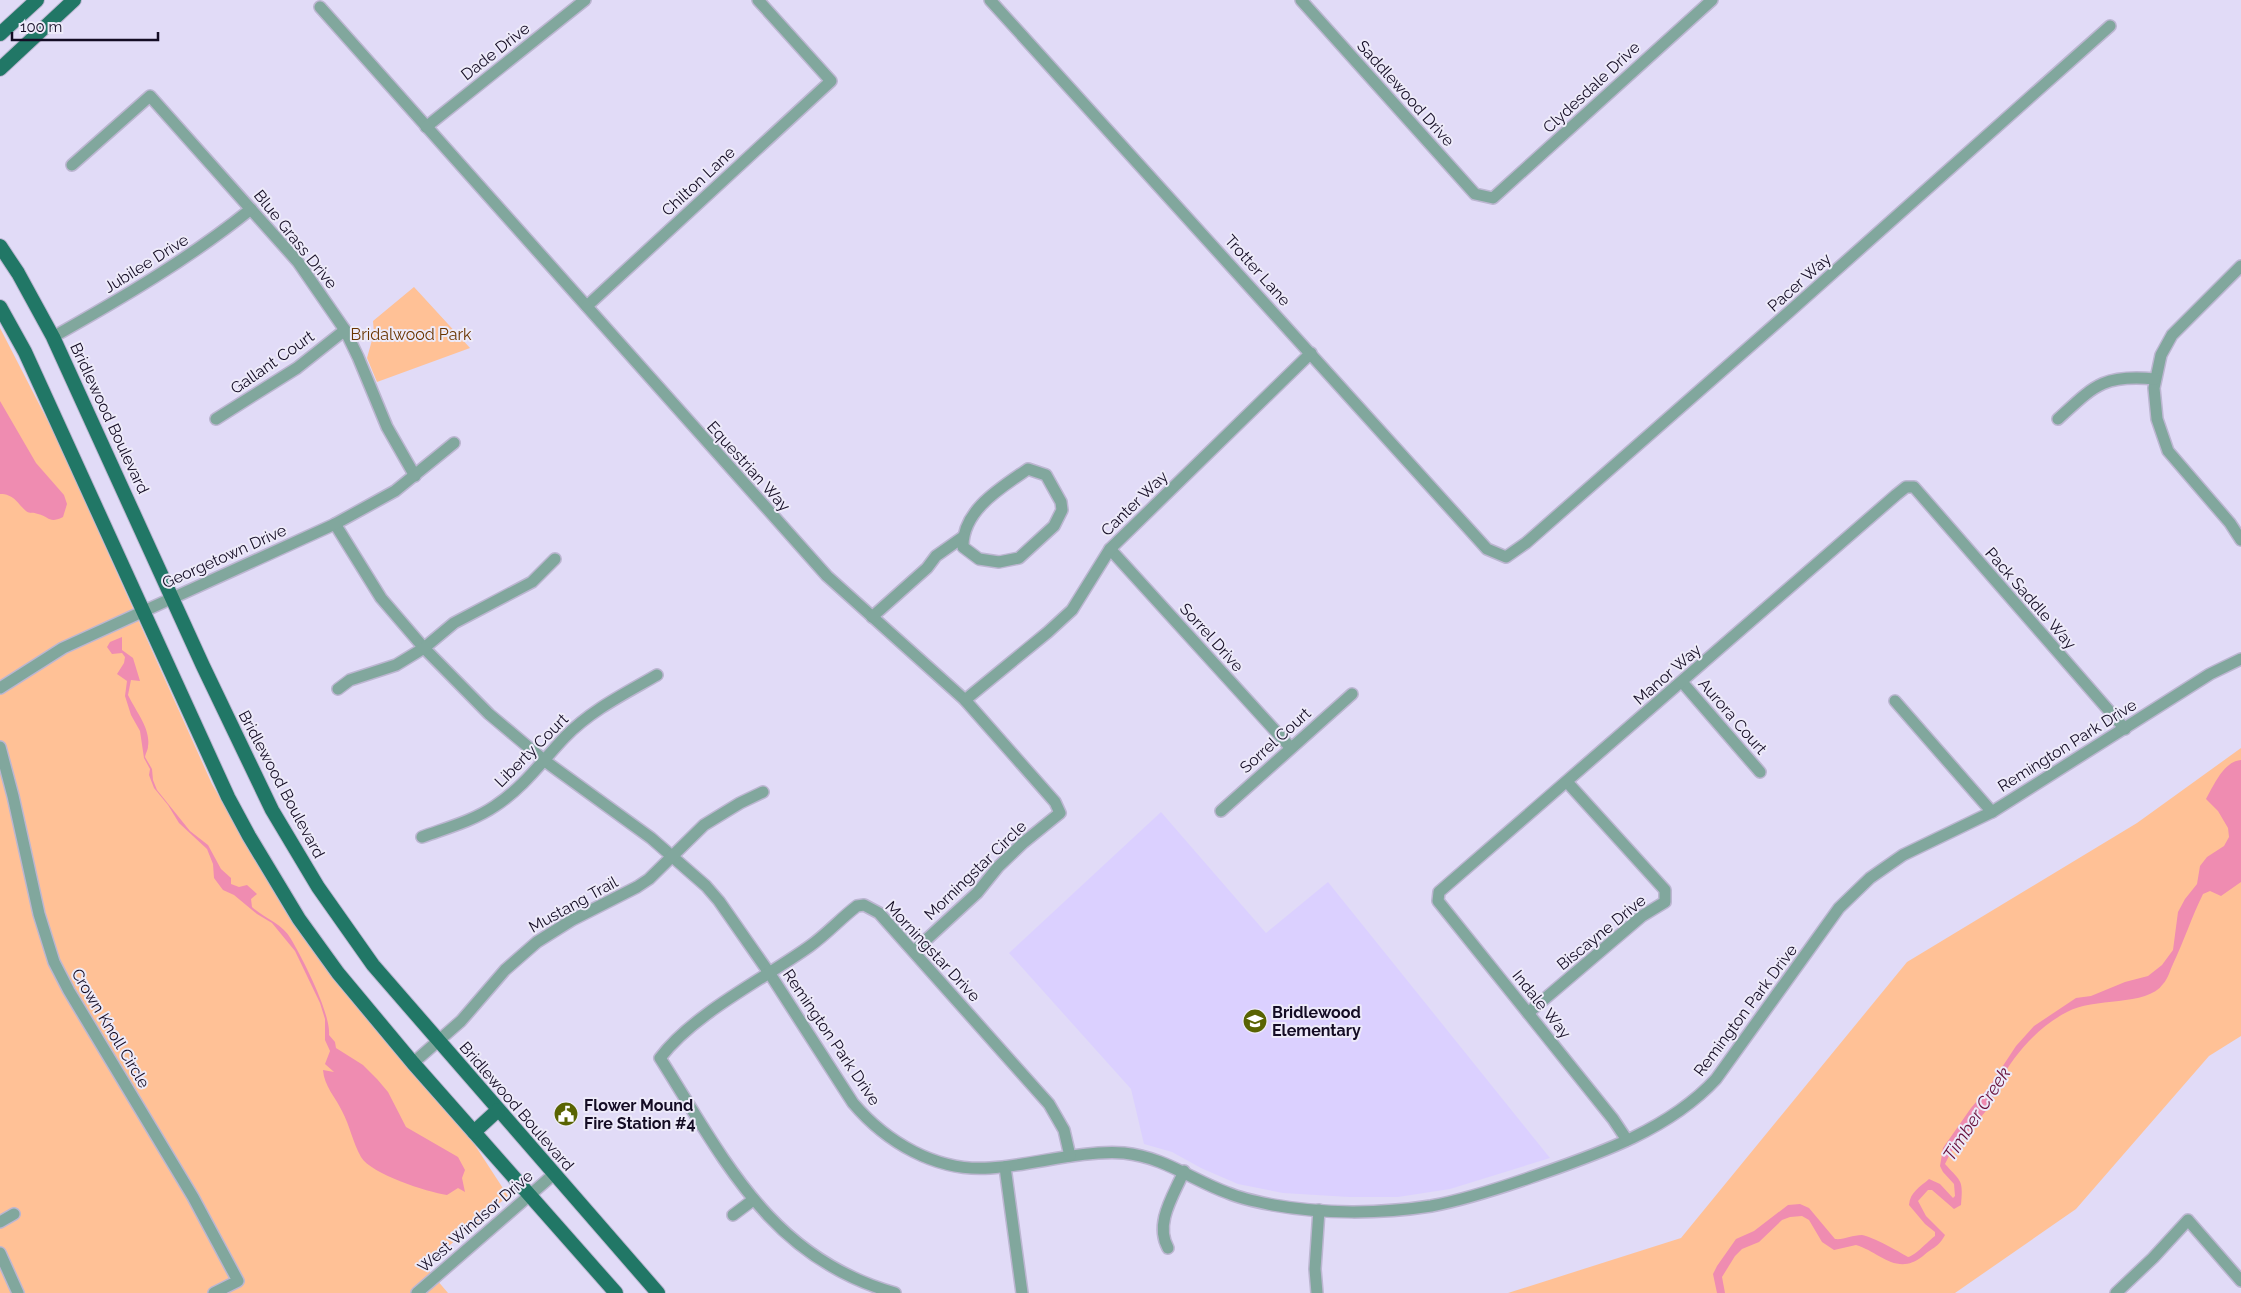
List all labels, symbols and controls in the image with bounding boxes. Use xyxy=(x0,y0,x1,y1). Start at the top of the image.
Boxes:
scale bar xyxy=(12,10,159,42)
text: 100 m xyxy=(20,18,62,36)
street label: Dade Drive xyxy=(457,19,533,84)
street label: Saddlewood Drive xyxy=(1353,37,1458,150)
street label: Clydesdale Drive xyxy=(1539,38,1644,137)
street label: Chilton Lane xyxy=(658,143,739,220)
street label: Blue Grass Drive xyxy=(250,186,341,292)
street label: Jubilee Drive xyxy=(101,230,192,297)
street label: Trotter Lane xyxy=(1221,231,1295,310)
street label: Pacer Way xyxy=(1764,249,1835,316)
park label: Bridalwood Park xyxy=(351,325,472,344)
street label: Gallant Court xyxy=(227,326,318,398)
street label: Bridlewood Boulevard xyxy=(66,340,153,497)
street label: Equestrian Way xyxy=(703,417,794,516)
street label: Canter Way xyxy=(1097,467,1172,540)
street label: Georgetown Drive xyxy=(159,521,289,592)
street label: Pack Saddle Way xyxy=(1981,544,2080,653)
street label: Sorrel Drive xyxy=(1176,599,1247,676)
street label: Manor Way xyxy=(1630,640,1705,709)
street label: Aurora Court xyxy=(1694,674,1771,759)
street label: Remington Park Drive xyxy=(1994,695,2140,796)
street label: Sorrel Court xyxy=(1236,703,1315,777)
street label: Bridlewood Boulevard xyxy=(235,707,329,861)
street label: Liberty Court xyxy=(491,709,573,791)
street label: Morningstar Circle xyxy=(920,817,1030,924)
street label: Mustang Trail xyxy=(526,872,622,937)
street label: Biscayne Drive xyxy=(1553,891,1650,974)
street label: Morningstar Drive xyxy=(881,897,984,1005)
street label: Remington Park Drive xyxy=(1690,941,1801,1080)
street label: Crown Knoll Circle xyxy=(67,965,154,1091)
street label: Remington Park Drive xyxy=(779,966,884,1109)
street label: Indale Way xyxy=(1508,966,1575,1043)
place label: Bridlewood Elementary xyxy=(1272,1003,1361,1040)
school or university icon: Bridlewood Elementary xyxy=(1242,1008,1268,1034)
street label: Bridlewood Boulevard xyxy=(455,1038,578,1175)
water label: Timber Creek xyxy=(1939,1063,2015,1164)
place label: Flower Mound Fire Station #4 xyxy=(584,1096,696,1133)
public building icon: Flower Mound Fire Station #4 xyxy=(553,1101,579,1127)
street label: West Windsor Drive xyxy=(414,1166,537,1276)

